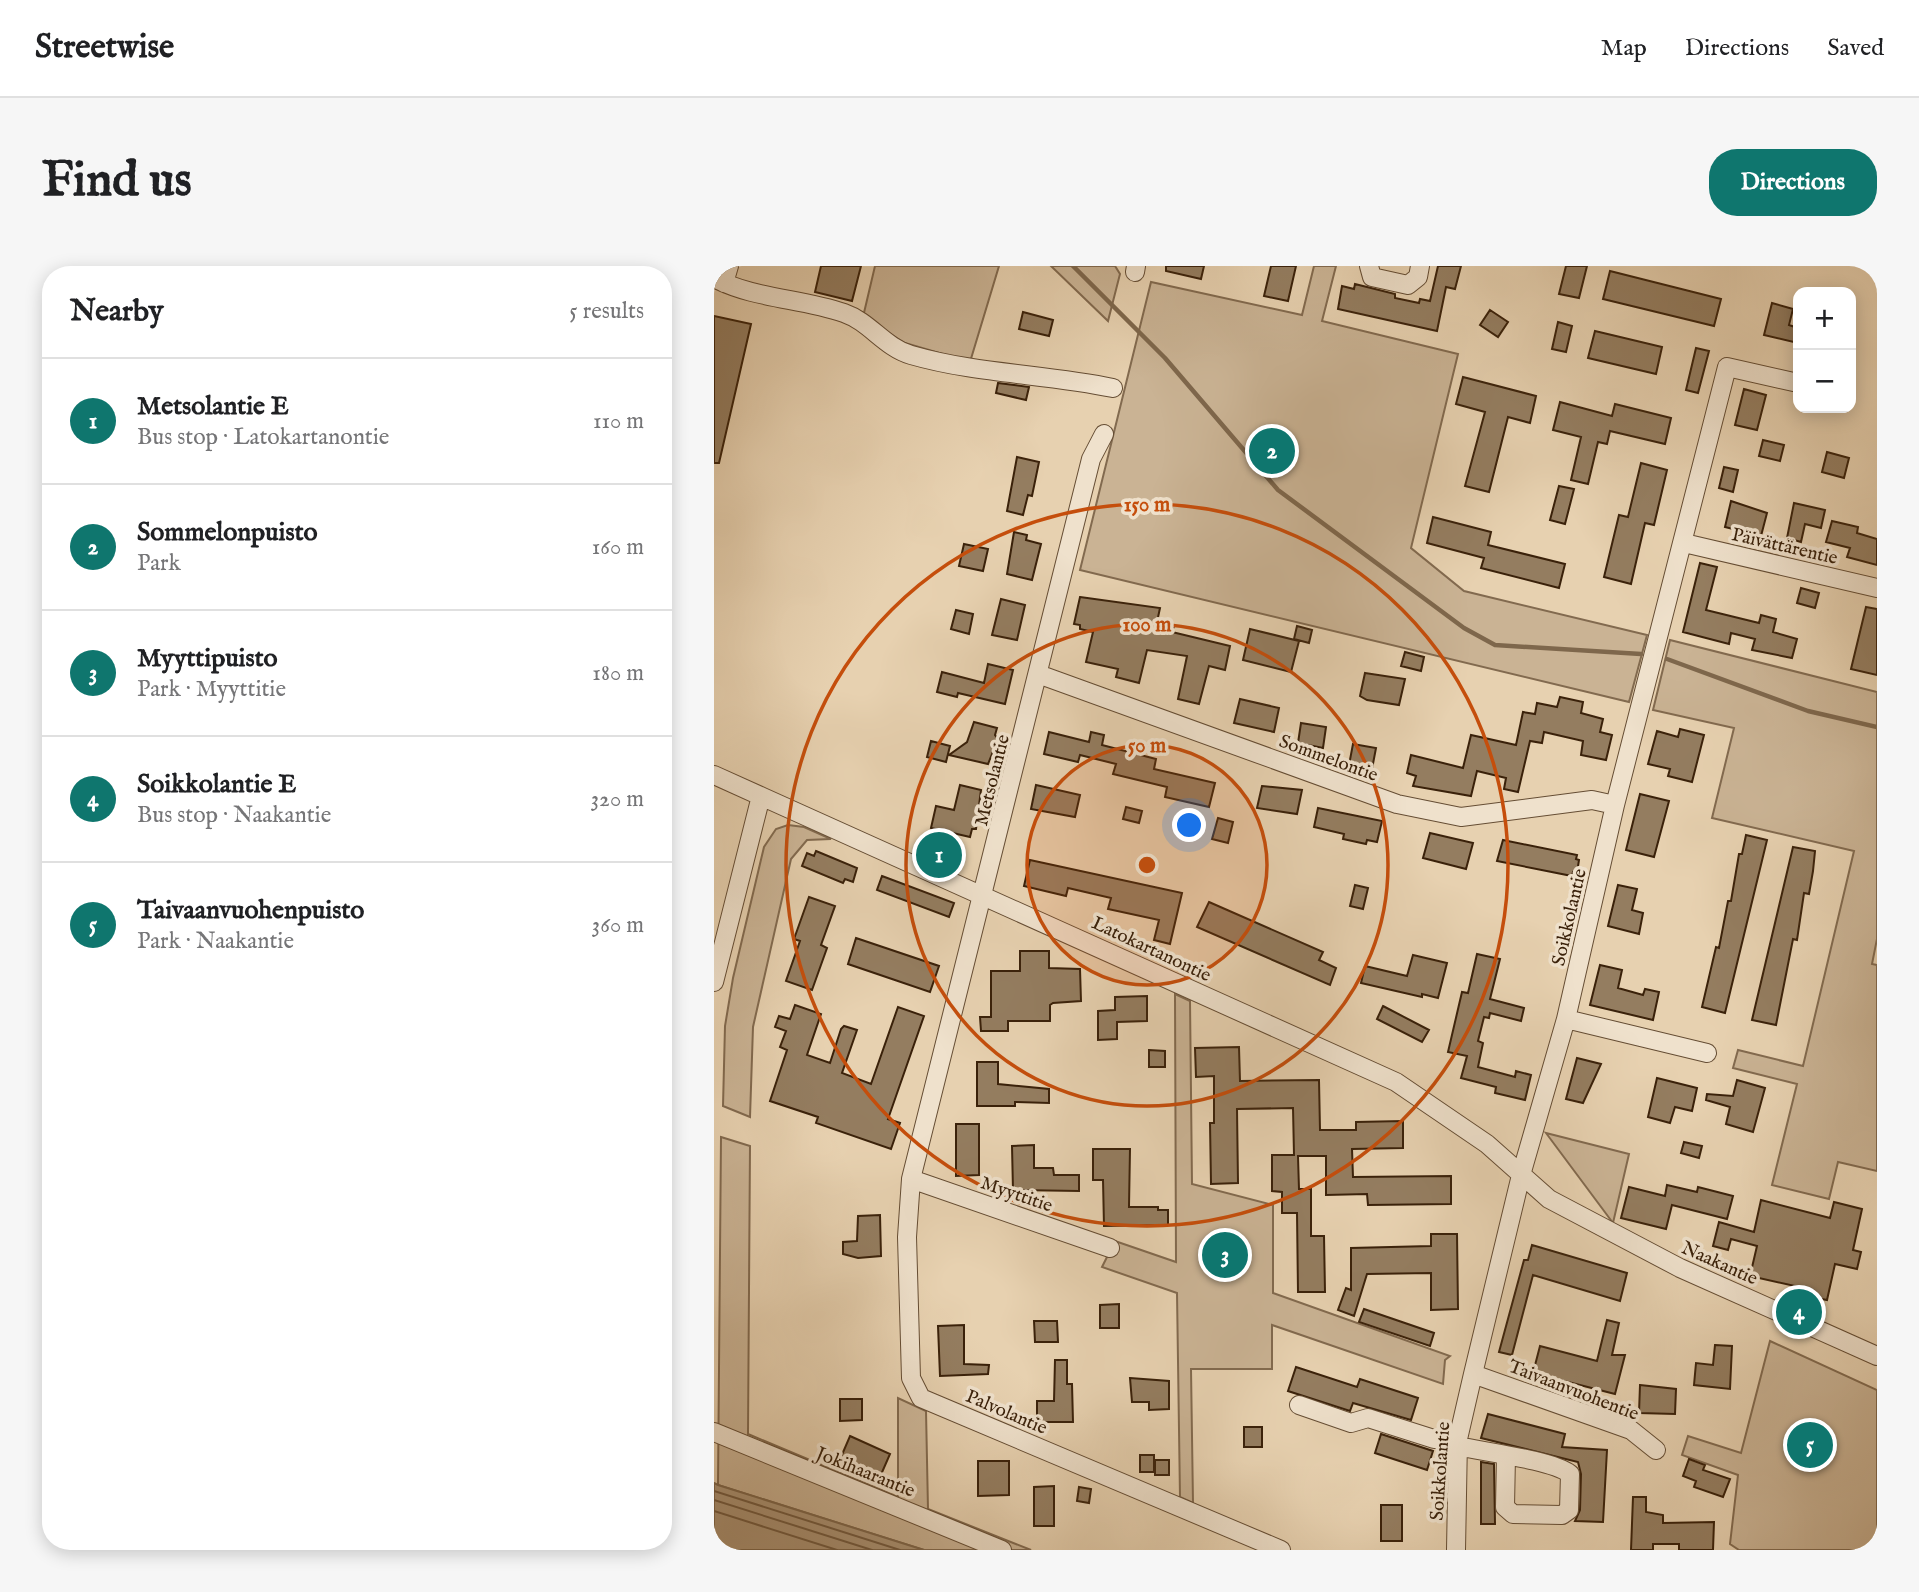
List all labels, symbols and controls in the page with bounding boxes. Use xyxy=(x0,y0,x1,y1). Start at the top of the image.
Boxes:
text: Streetwise xyxy=(35,27,174,69)
text: Map xyxy=(1601,33,1647,64)
text: Directions xyxy=(1685,33,1789,64)
text: Saved xyxy=(1827,33,1884,64)
button: Directions xyxy=(1709,149,1877,216)
text: Find us xyxy=(42,151,192,213)
map controls xyxy=(1793,287,1856,413)
button: + xyxy=(1793,287,1856,350)
text: Nearby xyxy=(70,293,163,331)
text: 5 results xyxy=(569,297,644,326)
button: − xyxy=(1793,350,1856,413)
text: Metsolantie E xyxy=(137,390,289,423)
text: 1 xyxy=(89,407,97,436)
text: 110 m xyxy=(593,407,644,436)
text: Bus stop · Latokartanontie xyxy=(137,423,389,452)
pin: 2 xyxy=(1249,425,1295,477)
text: 150 m xyxy=(1124,492,1171,519)
text: Sommelonpuisto xyxy=(137,516,318,549)
street label: Päivättärentie xyxy=(1729,523,1840,571)
text: 2 xyxy=(88,533,98,562)
text: 160 m xyxy=(592,533,644,562)
text: Park xyxy=(137,549,181,578)
text: 100 m xyxy=(1122,612,1172,639)
text: Myyttipuisto xyxy=(137,642,278,675)
text: 3 xyxy=(89,659,97,688)
text: 180 m xyxy=(592,659,644,688)
text: Park · Myyttitie xyxy=(137,675,286,704)
street label: Sommelontie xyxy=(1276,730,1381,788)
street label: Metsolantie xyxy=(970,732,1016,829)
text: 50 m xyxy=(1128,733,1167,760)
text: Soikkolantie E xyxy=(137,768,296,801)
text: 4 xyxy=(87,785,99,814)
text: 320 m xyxy=(591,785,644,814)
text: Bus stop · Naakantie xyxy=(137,801,331,830)
your location xyxy=(1172,808,1206,842)
pin: 1 xyxy=(916,829,962,881)
centre of rings xyxy=(1135,853,1159,877)
street label: Soikkolantie xyxy=(1547,866,1593,968)
text: Taivaanvuohenpuisto xyxy=(137,894,364,927)
text: 5 xyxy=(89,911,97,940)
text: 360 m xyxy=(592,911,644,940)
street label: Latokartanontie xyxy=(1088,912,1215,988)
text: Park · Naakantie xyxy=(137,927,294,956)
street label: Myyttitie xyxy=(977,1171,1056,1218)
pin: 3 xyxy=(1202,1229,1248,1281)
street label: Naakantie xyxy=(1677,1236,1761,1291)
pin: 4 xyxy=(1776,1286,1822,1338)
street label: Taivaanvuohentie xyxy=(1505,1355,1642,1427)
street label: Palvolantie xyxy=(962,1385,1051,1441)
pin: 5 xyxy=(1787,1419,1833,1471)
street label: Soikkolantie xyxy=(1426,1421,1456,1521)
street label: Jokihaarantie xyxy=(810,1441,919,1504)

